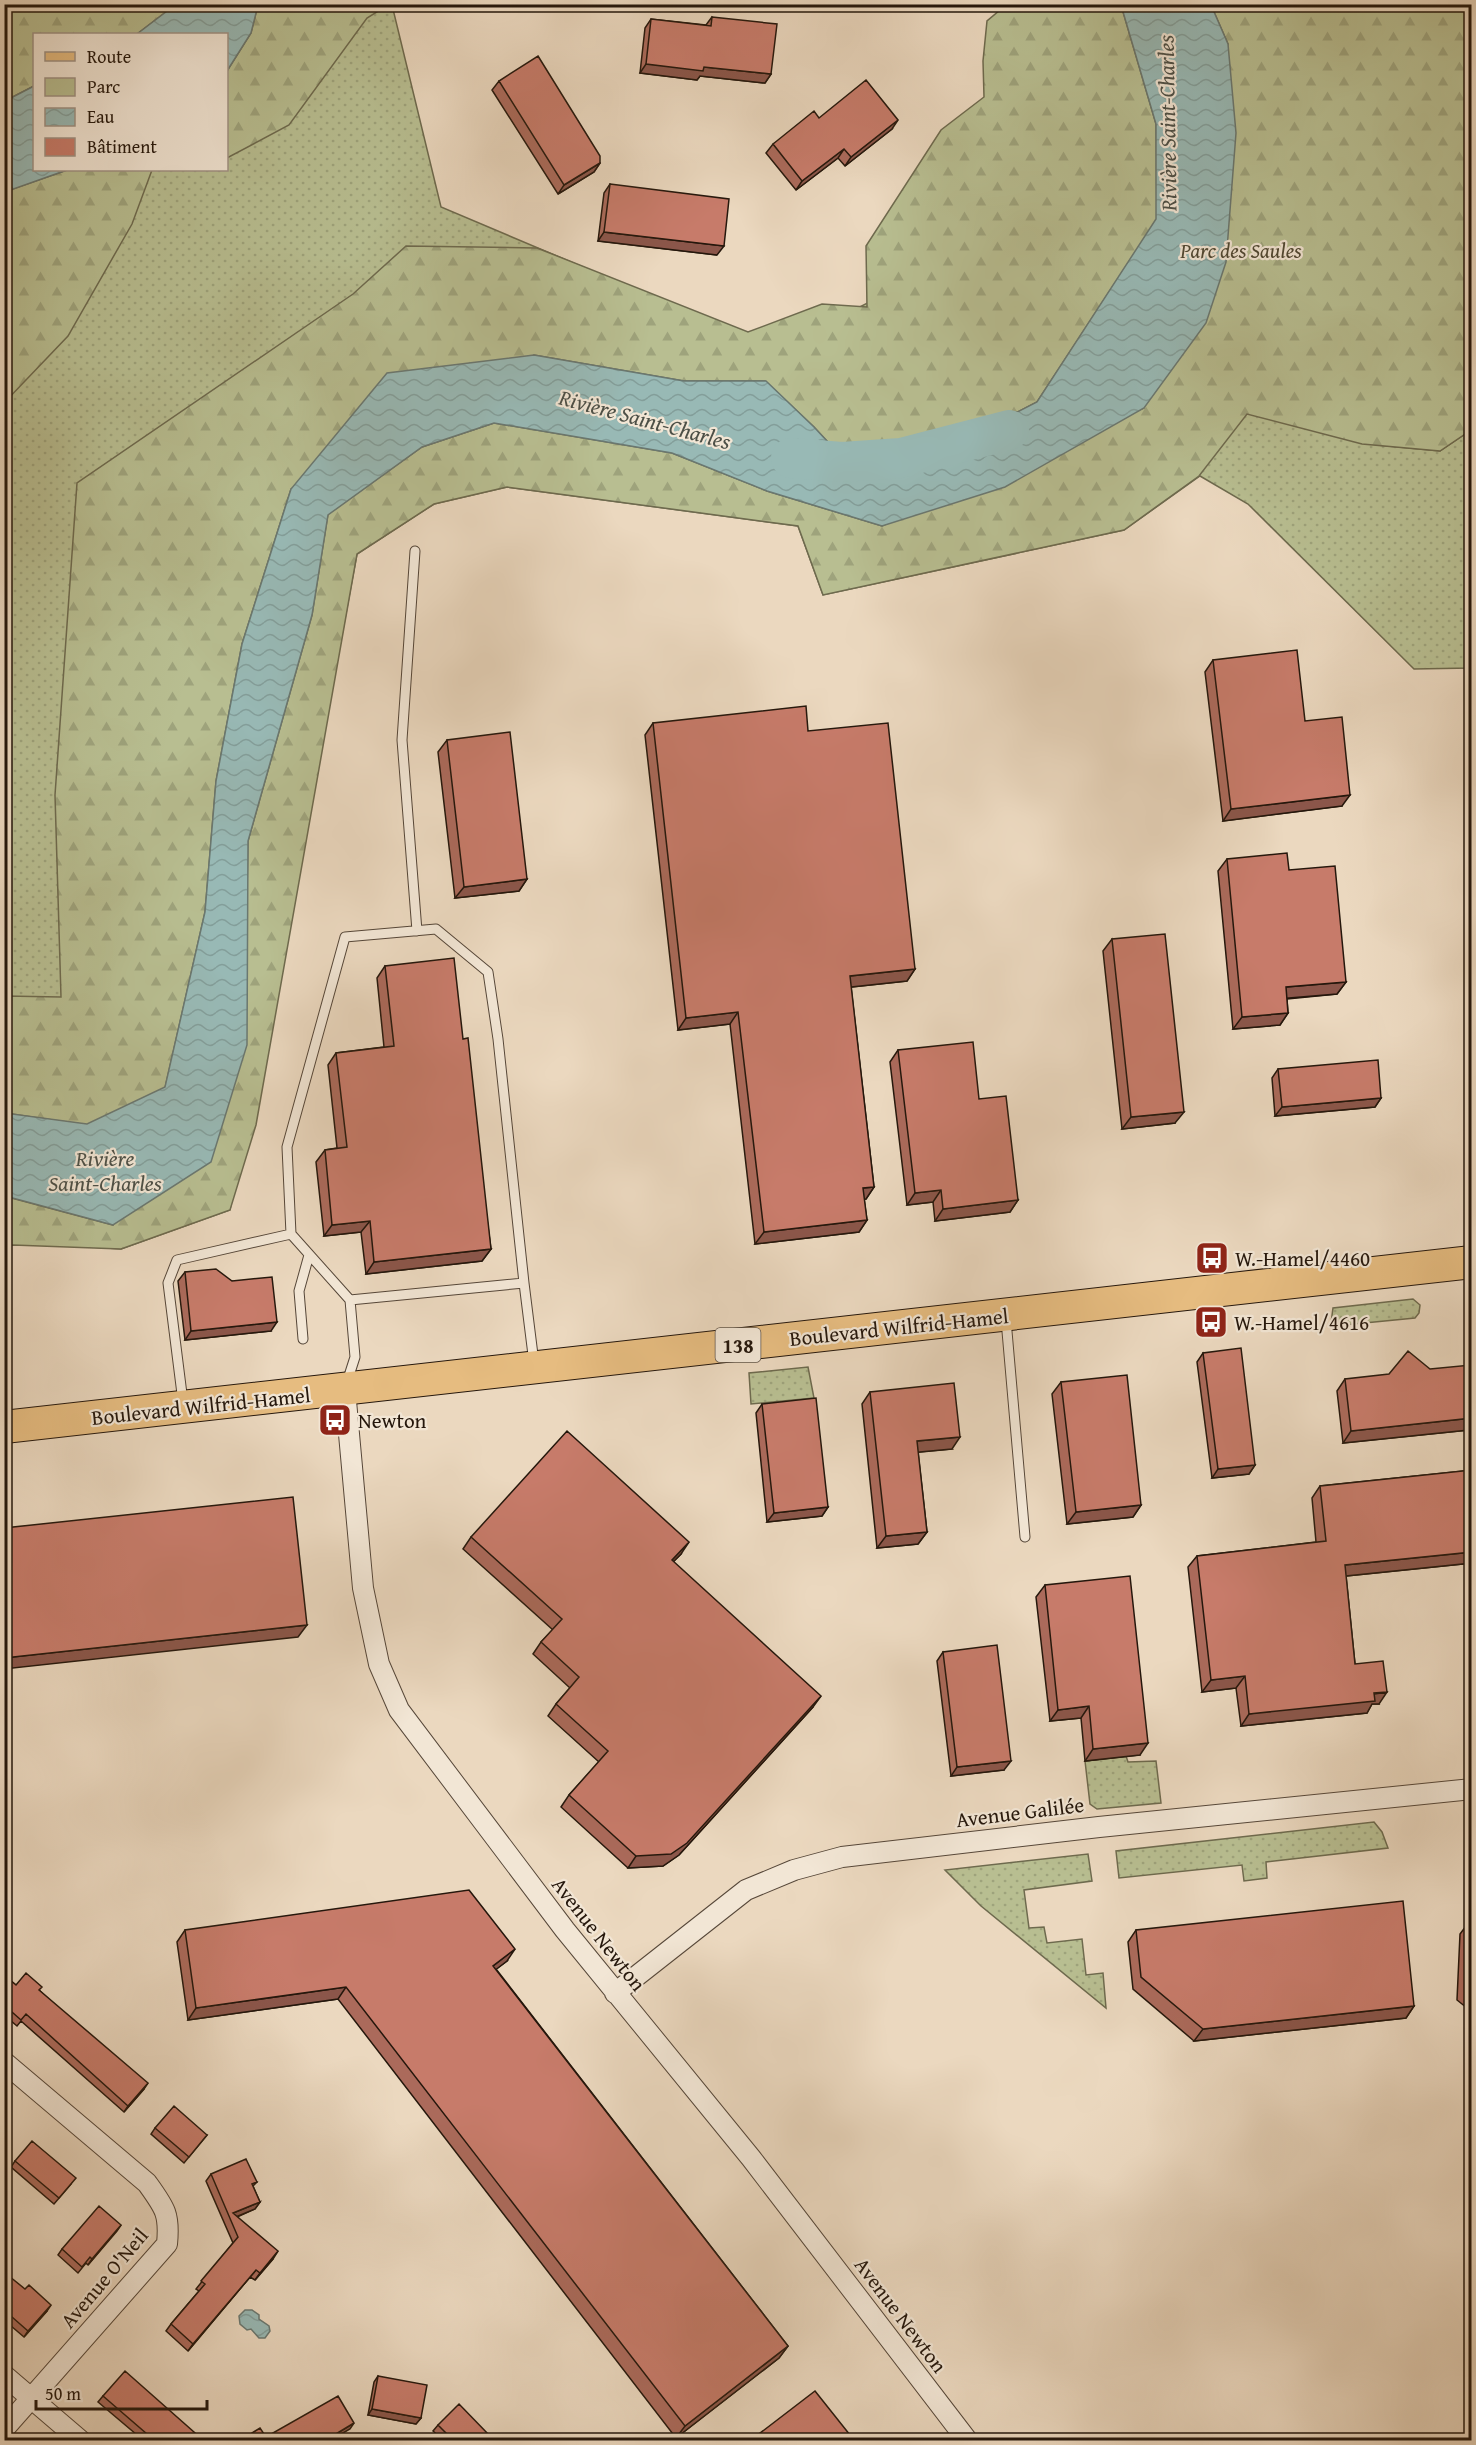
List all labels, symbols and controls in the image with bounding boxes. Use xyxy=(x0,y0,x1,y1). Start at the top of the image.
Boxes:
legend xyxy=(33,33,228,171)
water label: Rivière Saint-Charles xyxy=(1149,35,1185,212)
text: Route xyxy=(87,43,131,70)
text: Parc xyxy=(87,73,120,100)
text: Eau xyxy=(87,103,115,130)
text: Bâtiment xyxy=(87,133,157,160)
park label: Parc des Saules xyxy=(1179,235,1302,266)
water label: Rivière Saint-Charles xyxy=(555,380,734,457)
water label: Rivière Saint-Charles xyxy=(48,1142,162,1199)
bus stop icon: W.-Hamel/4460 xyxy=(1194,1240,1230,1276)
place label: W.-Hamel/4460 xyxy=(1235,1243,1370,1274)
street label: Boulevard Wilfrid-Hamel xyxy=(788,1300,1010,1354)
bus stop icon: W.-Hamel/4616 xyxy=(1193,1304,1229,1340)
place label: W.-Hamel/4616 xyxy=(1234,1307,1369,1338)
road number: 138 xyxy=(716,1328,760,1362)
street label: Boulevard Wilfrid-Hamel xyxy=(90,1379,312,1433)
bus stop icon: Newton xyxy=(317,1402,353,1438)
place label: Newton xyxy=(358,1405,427,1436)
street label: Avenue Galilée xyxy=(954,1789,1086,1835)
street label: Avenue Newton xyxy=(544,1870,654,1998)
street label: Avenue O'Neil xyxy=(53,2221,155,2335)
street label: Avenue Newton xyxy=(847,2251,955,2379)
scale bar xyxy=(36,2373,207,2411)
text: 50 m xyxy=(45,2380,81,2407)

